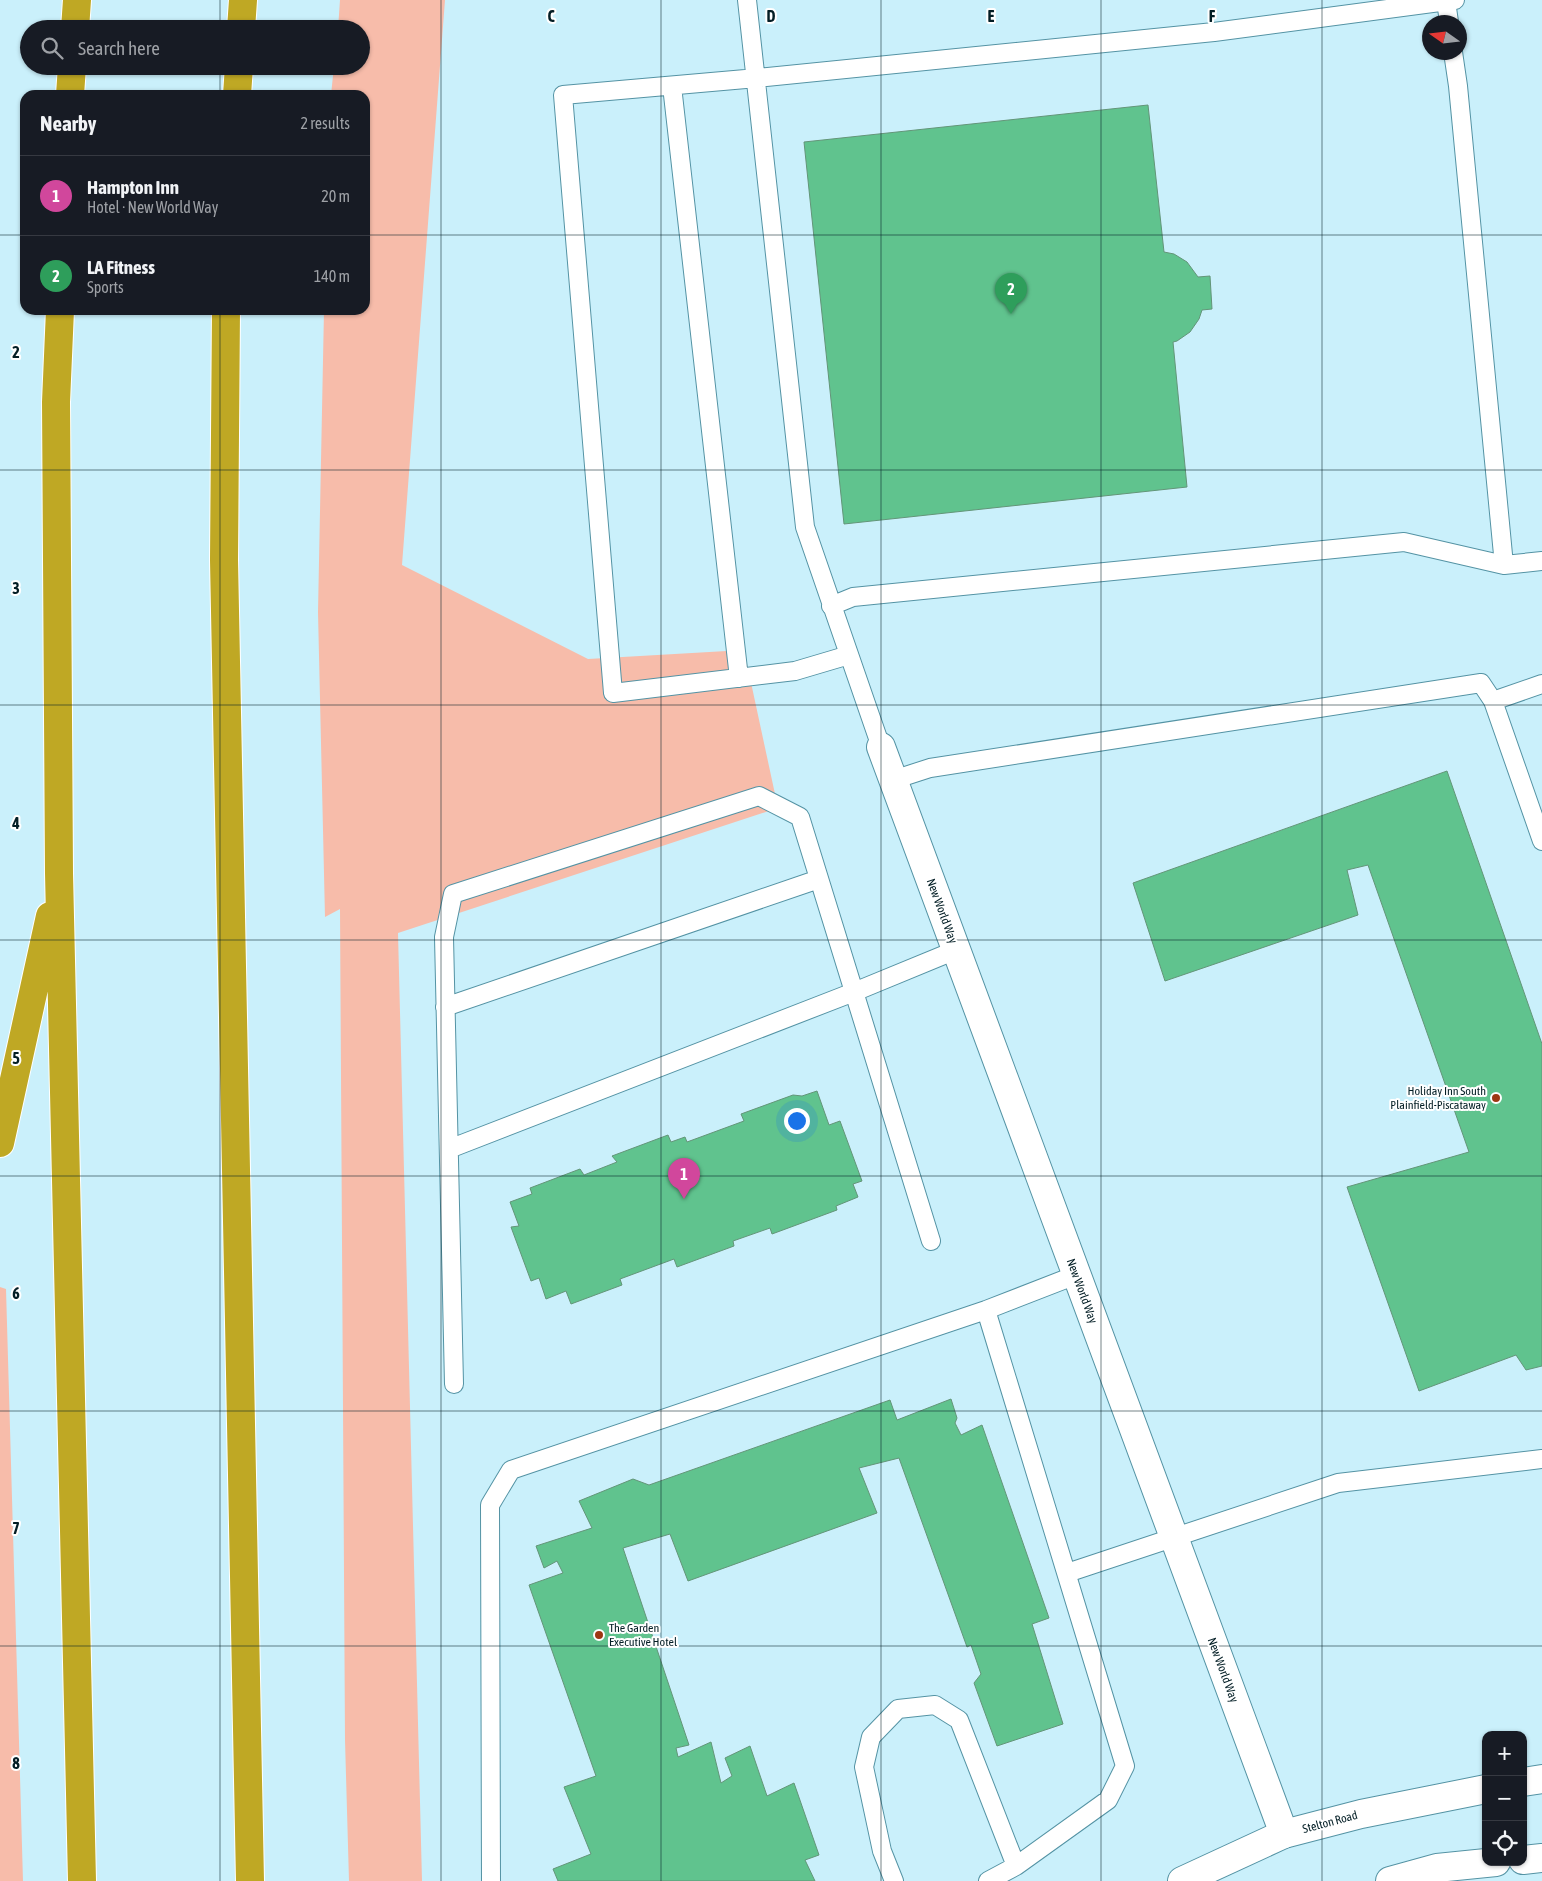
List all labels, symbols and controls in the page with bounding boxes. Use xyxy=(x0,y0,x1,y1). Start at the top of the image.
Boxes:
text: C xyxy=(547,7,555,25)
text: D xyxy=(767,7,776,25)
text: E xyxy=(988,7,995,25)
text: F xyxy=(1209,7,1216,25)
north arrow xyxy=(1422,15,1467,60)
search box xyxy=(20,20,370,75)
icon: search xyxy=(38,34,66,62)
text: Search here xyxy=(78,37,160,59)
text: Nearby xyxy=(40,111,96,135)
text: 2 results xyxy=(300,114,350,132)
text: Hampton Inn xyxy=(87,176,179,198)
text: 1 xyxy=(52,187,60,205)
text: 20 m xyxy=(321,187,350,205)
text: Hotel · New World Way xyxy=(87,198,218,216)
text: LA Fitness xyxy=(87,256,155,278)
text: 2 xyxy=(52,267,60,285)
text: 140 m xyxy=(314,267,350,285)
pin: 2 xyxy=(995,273,1027,314)
text: Sports xyxy=(87,278,124,296)
text: 2 xyxy=(12,343,20,361)
text: 3 xyxy=(12,579,20,597)
text: 4 xyxy=(11,814,20,832)
street label: New World Way xyxy=(924,877,960,945)
text: 5 xyxy=(12,1049,20,1067)
place label: Holiday Inn South Plainfield-Piscataway xyxy=(1390,1084,1486,1112)
marker: Holiday Inn South Plainfield-Piscataway xyxy=(1490,1092,1502,1104)
your location xyxy=(784,1108,810,1134)
pin: 1 xyxy=(668,1158,700,1199)
street label: New World Way xyxy=(1064,1257,1100,1325)
text: 6 xyxy=(12,1284,20,1302)
text: 7 xyxy=(12,1519,20,1537)
place label: The Garden Executive Hotel xyxy=(609,1621,678,1649)
marker: The Garden Executive Hotel xyxy=(593,1629,605,1641)
street label: New World Way xyxy=(1205,1636,1241,1704)
map controls xyxy=(1482,1731,1527,1866)
button: + xyxy=(1482,1731,1527,1776)
text: 8 xyxy=(12,1754,20,1772)
button: − xyxy=(1482,1776,1527,1821)
street label: Stelton Road xyxy=(1301,1808,1359,1836)
button: locate xyxy=(1482,1821,1527,1866)

